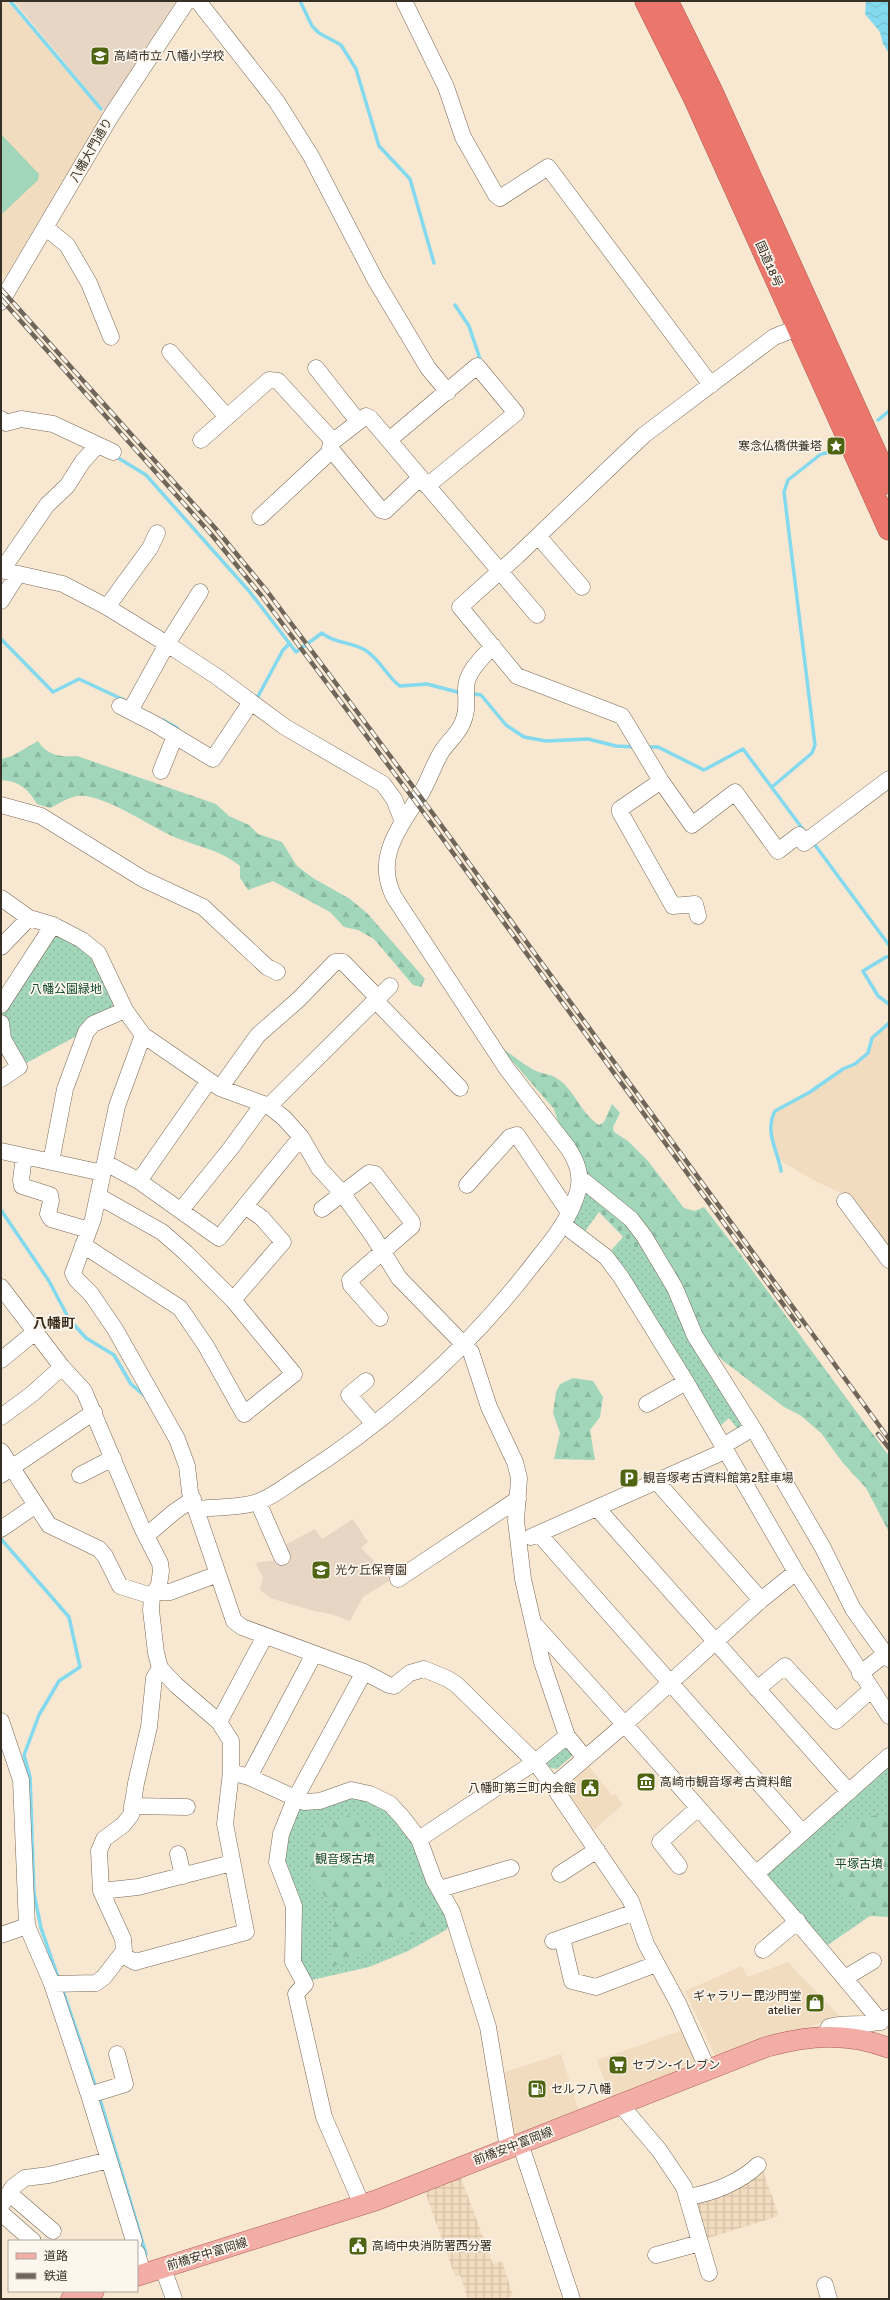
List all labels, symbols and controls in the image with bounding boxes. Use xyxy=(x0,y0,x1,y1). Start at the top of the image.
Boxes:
school or university icon: 高崎市立 八幡小学校 xyxy=(89,45,111,67)
place label: 高崎市立 八幡小学校 xyxy=(114,49,225,64)
street label: 八幡大門通り xyxy=(67,115,116,185)
street label: 国道18号 xyxy=(752,239,785,290)
place icon: 寒念仏橋供養塔 xyxy=(825,435,847,457)
place label: 寒念仏橋供養塔 xyxy=(738,439,822,454)
park label: 八幡公園緑地 xyxy=(30,982,102,997)
district label: 八幡町 xyxy=(33,1315,75,1332)
parking icon: 観音塚考古資料館第2駐車場 xyxy=(618,1467,640,1489)
place label: 観音塚考古資料館第2駐車場 xyxy=(643,1471,793,1486)
school or university icon: 光ケ丘保育園 xyxy=(310,1559,332,1581)
place label: 光ケ丘保育園 xyxy=(335,1563,407,1578)
museum icon: 高崎市観音塚考古資料館 xyxy=(635,1771,657,1793)
place label: 高崎市観音塚考古資料館 xyxy=(660,1775,792,1790)
public building icon: 八幡町第三町内会館 xyxy=(579,1777,601,1799)
place label: 八幡町第三町内会館 xyxy=(468,1781,576,1796)
park label: 観音塚古墳 xyxy=(315,1852,375,1867)
park label: 平塚古墳 xyxy=(835,1857,883,1872)
place label: ギャラリー毘沙門堂 atelier xyxy=(693,1989,802,2018)
shop icon: ギャラリー毘沙門堂 atelier xyxy=(804,1992,826,2014)
supermarket icon: セブン-イレブン xyxy=(607,2054,629,2076)
place label: セブン-イレブン xyxy=(632,2058,720,2073)
fuel station icon: セルフ八幡 xyxy=(526,2078,548,2100)
place label: セルフ八幡 xyxy=(551,2082,611,2097)
street label: 前橋安中富岡線 xyxy=(471,2124,555,2169)
street label: 前橋安中富岡線 xyxy=(165,2235,250,2274)
public building icon: 高崎中央消防署西分署 xyxy=(347,2235,369,2257)
place label: 高崎中央消防署西分署 xyxy=(372,2239,492,2254)
legend xyxy=(8,2240,138,2292)
text: 道路 xyxy=(44,2249,68,2264)
text: 鉄道 xyxy=(44,2269,68,2284)

